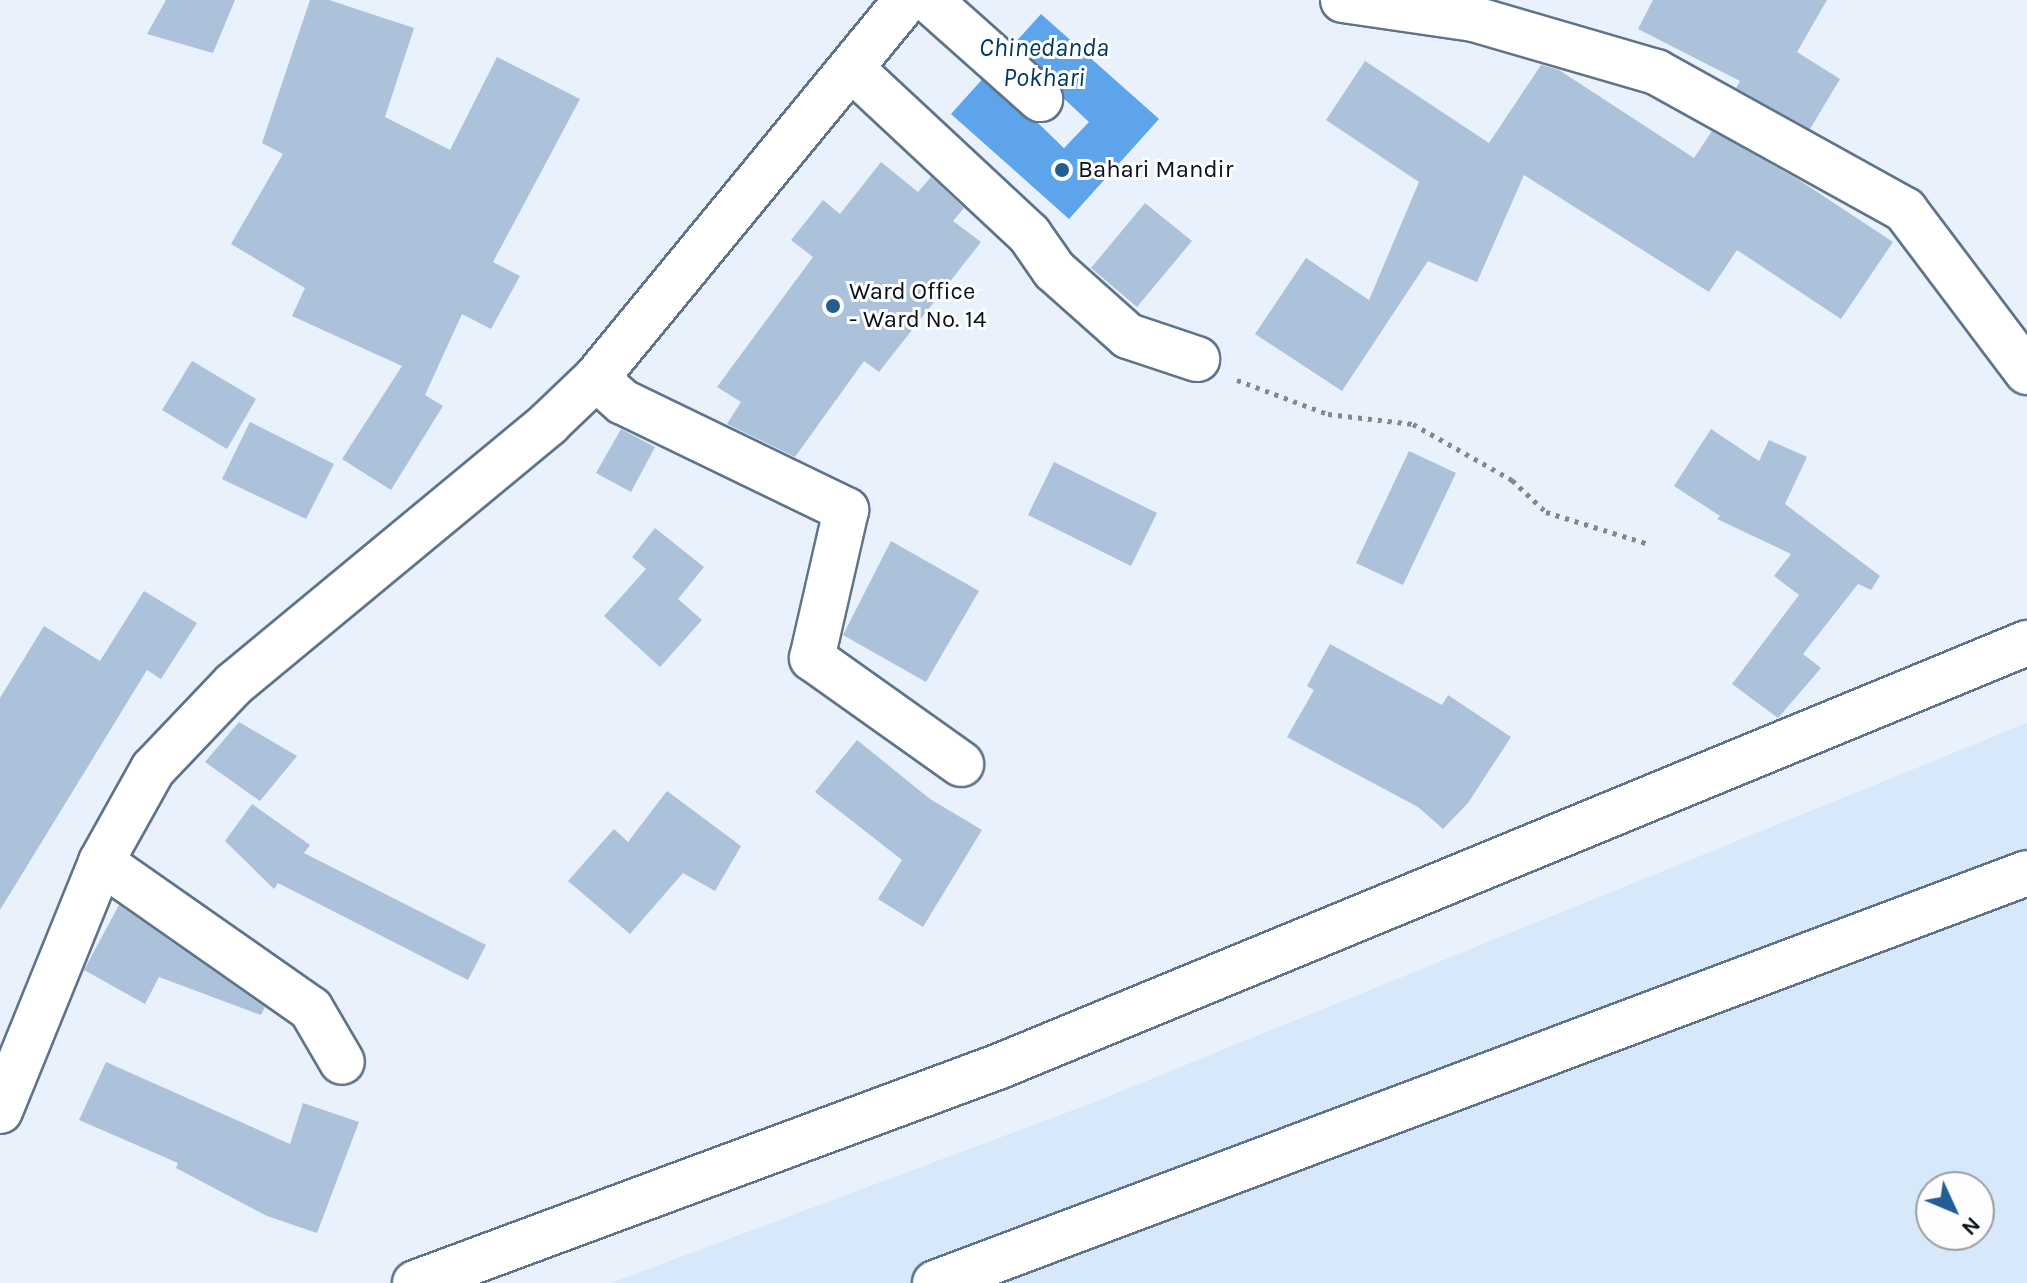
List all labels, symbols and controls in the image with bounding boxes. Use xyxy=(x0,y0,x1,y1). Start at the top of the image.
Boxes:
water label: Chinedanda Pokhari xyxy=(979,32,1109,94)
place label: Bahari Mandir xyxy=(1078,156,1233,184)
marker: Bahari Mandir xyxy=(1053,161,1071,179)
place label: Ward Office - Ward No. 14 xyxy=(849,278,986,334)
marker: Ward Office - Ward No. 14 xyxy=(824,297,842,315)
north arrow xyxy=(1915,1171,1995,1251)
text: N xyxy=(1956,1212,1986,1241)

